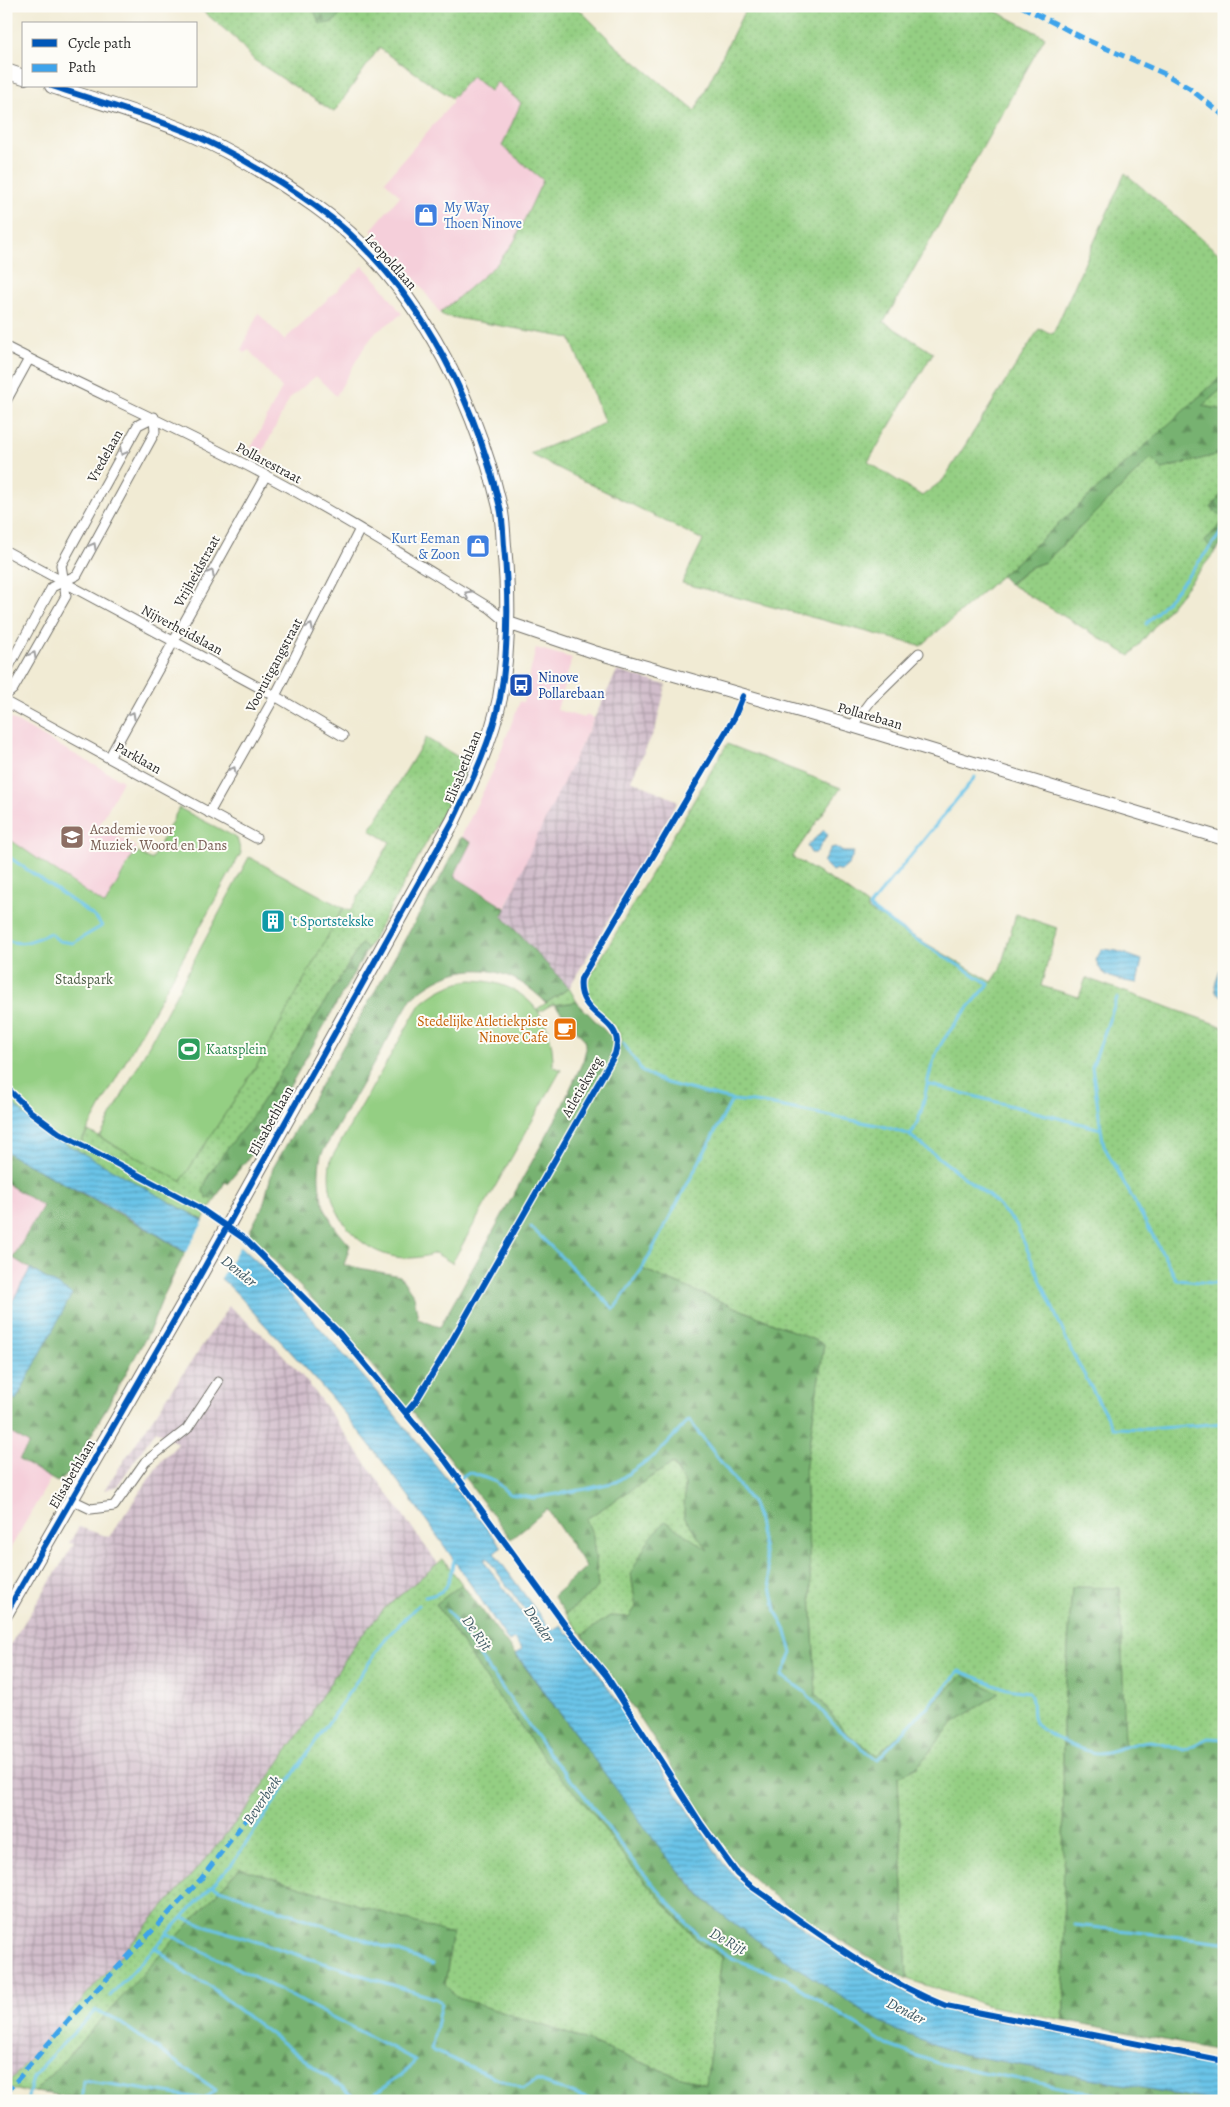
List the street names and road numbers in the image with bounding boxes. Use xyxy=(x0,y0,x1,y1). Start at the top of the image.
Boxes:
street label: Leopoldlaan xyxy=(361,230,422,295)
street label: Vredelaan xyxy=(82,426,127,487)
street label: Pollarestraat xyxy=(233,438,306,488)
street label: Vrijheidstraat xyxy=(169,531,225,611)
street label: Nijverheidslaan xyxy=(138,600,226,660)
street label: Vooruitgangstraat xyxy=(241,614,307,716)
street label: Pollarebaan xyxy=(835,698,905,734)
street label: Elisabethlaan xyxy=(440,727,486,806)
street label: Parklaan xyxy=(111,737,165,779)
street label: Atletiekweg xyxy=(557,1053,607,1122)
street label: Elisabethlaan xyxy=(244,1082,298,1159)
street label: Elisabethlaan xyxy=(44,1435,100,1512)

